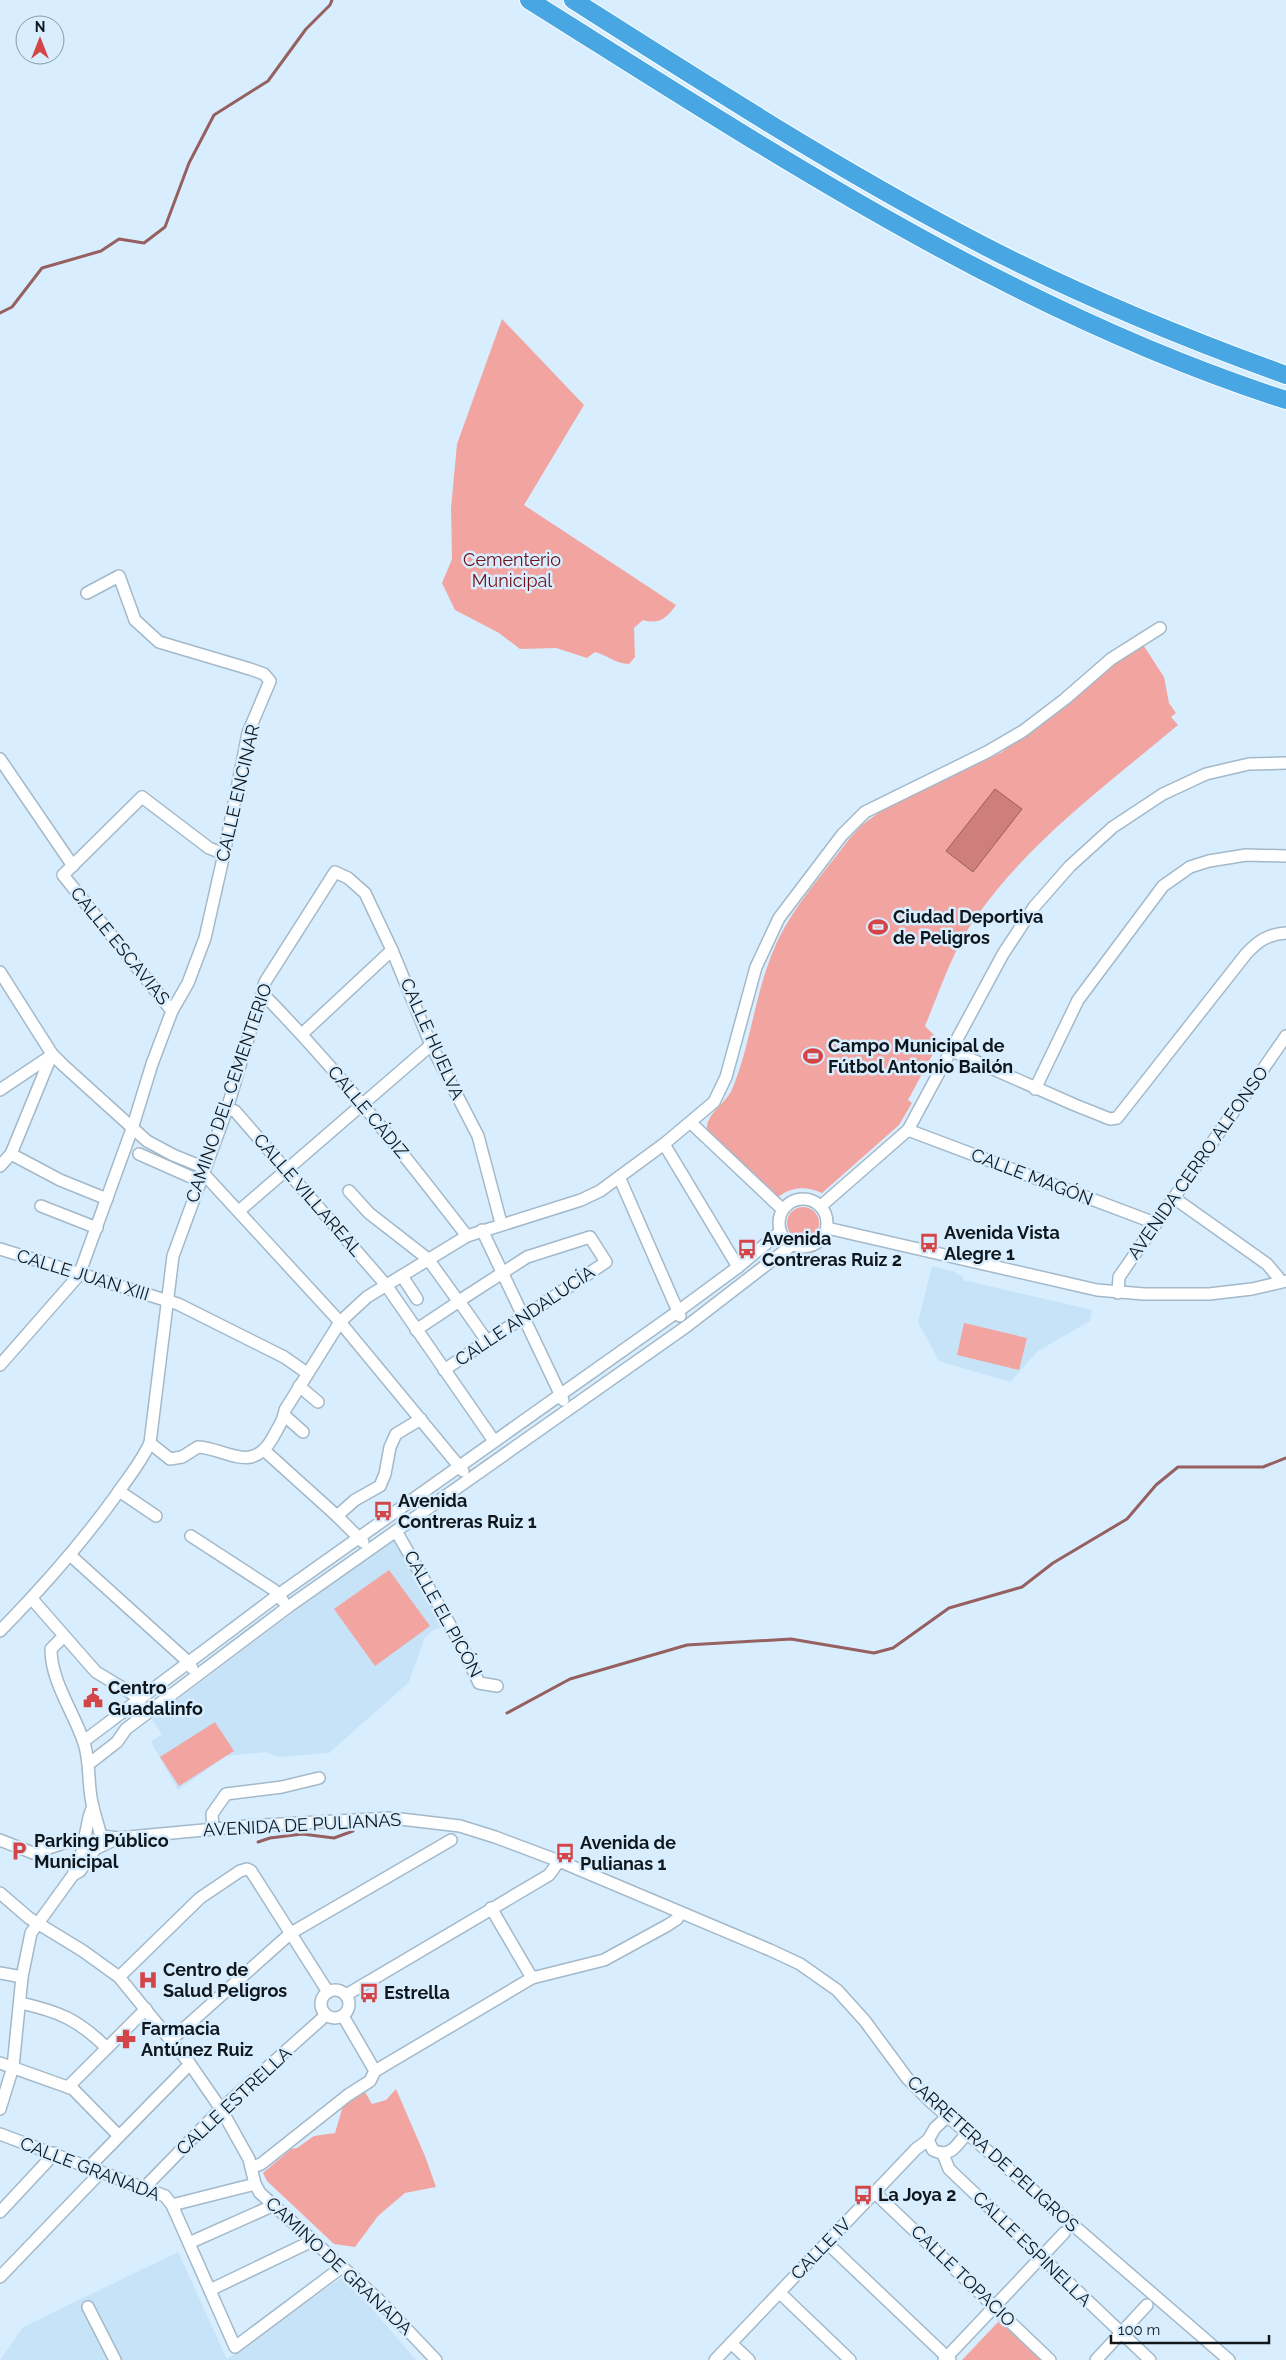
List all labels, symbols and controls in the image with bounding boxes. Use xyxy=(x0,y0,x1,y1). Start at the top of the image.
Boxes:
north arrow xyxy=(15,15,65,65)
text: N xyxy=(35,19,45,35)
park label: Cementerio Municipal xyxy=(463,549,561,591)
street label: CALLE ENCINAR xyxy=(211,722,264,864)
street label: CALLE ESCAVIAS xyxy=(66,883,174,1009)
place label: Ciudad Deportiva de Peligros xyxy=(893,906,1043,948)
sports icon: Ciudad Deportiva de Peligros xyxy=(867,916,889,938)
street label: CALLE HUELVA xyxy=(396,975,469,1103)
street label: CAMINO DEL CEMENTERIO xyxy=(181,980,276,1205)
place label: Campo Municipal de Fútbol Antonio Bailón xyxy=(828,1035,1013,1077)
sports icon: Campo Municipal de Fútbol Antonio Bailón xyxy=(802,1045,824,1067)
street label: CALLE CÁDIZ xyxy=(324,1061,414,1162)
street label: AVENIDA CERRO ALFONSO xyxy=(1123,1062,1272,1263)
street label: CALLE VILLAREAL xyxy=(249,1129,368,1261)
street label: CALLE MAGÓN xyxy=(968,1143,1096,1209)
place label: Avenida Vista Alegre 1 xyxy=(944,1222,1060,1264)
place label: Avenida Contreras Ruiz 2 xyxy=(762,1228,902,1270)
bus stop icon: Avenida Vista Alegre 1 xyxy=(918,1232,940,1254)
bus stop icon: Avenida Contreras Ruiz 2 xyxy=(736,1238,758,1260)
street label: CALLE JUAN XIII xyxy=(14,1244,152,1305)
street label: CALLE ANDALUCÍA xyxy=(451,1260,598,1370)
place label: Avenida Contreras Ruiz 1 xyxy=(398,1490,537,1532)
bus stop icon: Avenida Contreras Ruiz 1 xyxy=(372,1500,394,1522)
street label: CALLE EL PICÓN xyxy=(400,1546,488,1681)
place label: Centro Guadalinfo xyxy=(108,1677,203,1719)
public building icon: Centro Guadalinfo xyxy=(82,1687,104,1709)
street label: AVENIDA DE PULIANAS xyxy=(202,1809,402,1840)
place label: Parking Público Municipal xyxy=(34,1830,169,1872)
place label: Avenida de Pulianas 1 xyxy=(580,1832,676,1874)
parking icon: Parking Público Municipal xyxy=(8,1840,30,1862)
bus stop icon: Avenida de Pulianas 1 xyxy=(554,1842,576,1864)
place label: Centro de Salud Peligros xyxy=(163,1959,287,2001)
hospital icon: Centro de Salud Peligros xyxy=(137,1969,159,1991)
bus stop icon: Estrella xyxy=(358,1982,380,2004)
place label: Estrella xyxy=(384,1982,450,2003)
place label: Farmacia Antúnez Ruiz xyxy=(141,2018,253,2060)
pharmacy icon: Farmacia Antúnez Ruiz xyxy=(115,2028,137,2050)
street label: CALLE ESTRELLA xyxy=(172,2042,295,2159)
street label: CARRETERA DE PELIGROS xyxy=(903,2071,1083,2236)
street label: CALLE GRANADA xyxy=(17,2132,163,2205)
bus stop icon: La Joya 2 xyxy=(852,2184,874,2206)
place label: La Joya 2 xyxy=(878,2184,956,2205)
street label: CALLE ESPINELLA xyxy=(969,2187,1096,2311)
street label: CAMINO DE GRANADA xyxy=(262,2192,417,2339)
street label: CALLE IV xyxy=(786,2213,855,2284)
street label: CALLE TOPACIO xyxy=(907,2221,1020,2331)
scale bar xyxy=(1111,2312,1268,2344)
text: 100 m xyxy=(1118,2321,1160,2339)

